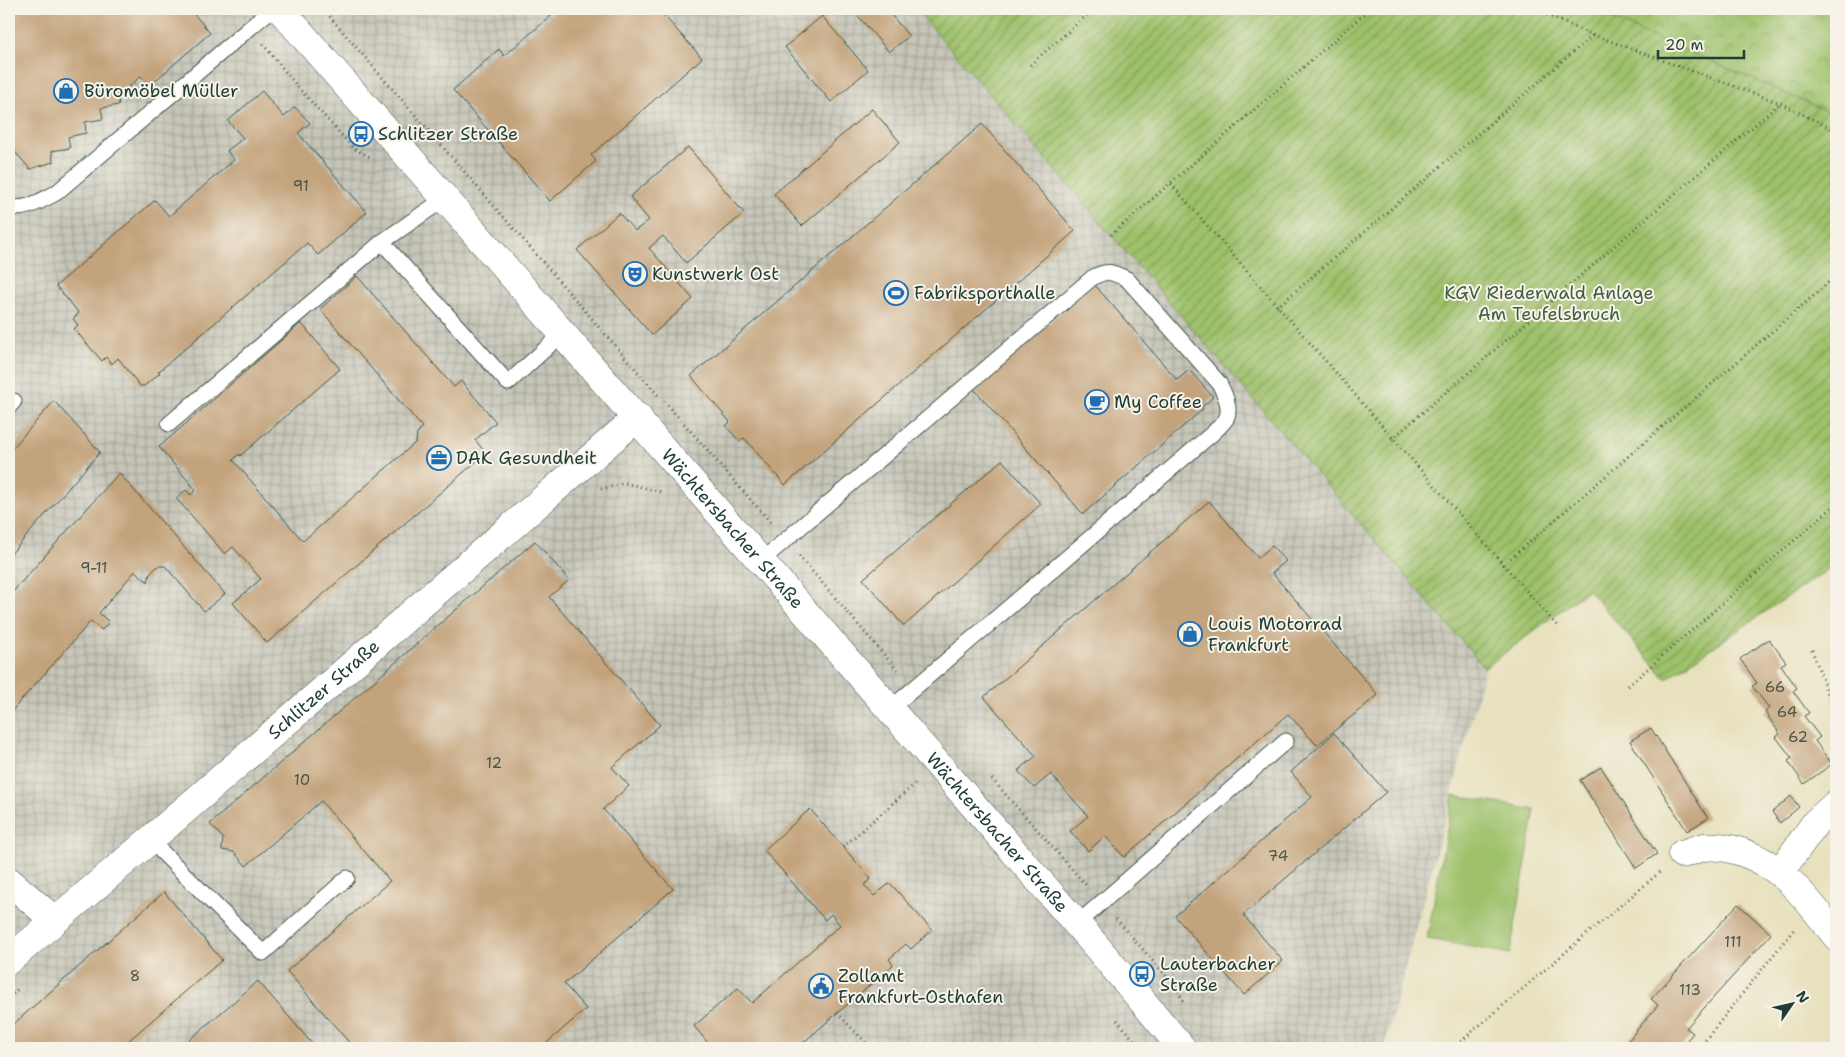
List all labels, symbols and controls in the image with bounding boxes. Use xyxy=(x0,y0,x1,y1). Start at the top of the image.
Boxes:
scale bar xyxy=(1658,28,1744,60)
text: 20 m xyxy=(1665,35,1704,55)
shop icon: Büromöbel Müller xyxy=(53,78,79,104)
place label: Büromöbel Müller xyxy=(84,79,239,103)
bus stop icon: Schlitzer Straße xyxy=(348,121,374,147)
place label: Schlitzer Straße xyxy=(378,122,518,146)
house number: 91 xyxy=(293,176,309,196)
theatre icon: Kunstwerk Ost xyxy=(622,261,648,287)
place label: Kunstwerk Ost xyxy=(652,262,779,286)
sports icon: Fabriksporthalle xyxy=(883,280,909,306)
place label: Fabriksporthalle xyxy=(914,281,1056,305)
park label: KGV Riederwald Anlage Am Teufelsbruch xyxy=(1444,281,1654,326)
cafe icon: My Coffee xyxy=(1084,389,1110,415)
place label: My Coffee xyxy=(1114,390,1202,414)
street label: Wächtersbacher Straße xyxy=(656,443,809,614)
office icon: DAK Gesundheit xyxy=(426,445,452,471)
place label: DAK Gesundheit xyxy=(456,446,597,470)
house number: 9-11 xyxy=(80,558,108,578)
place label: Louis Motorrad Frankfurt xyxy=(1208,612,1342,657)
shop icon: Louis Motorrad Frankfurt xyxy=(1177,621,1203,647)
street label: Schlitzer Straße xyxy=(263,634,385,745)
house number: 66 xyxy=(1765,677,1785,697)
house number: 64 xyxy=(1777,702,1797,722)
house number: 62 xyxy=(1788,727,1808,747)
street label: Wächtersbacher Straße xyxy=(921,747,1074,918)
house number: 12 xyxy=(486,753,502,773)
house number: 10 xyxy=(294,770,310,790)
house number: 74 xyxy=(1268,846,1288,866)
house number: 111 xyxy=(1724,932,1742,952)
place label: Lauterbacher Straße xyxy=(1160,952,1276,997)
bus stop icon: Lauterbacher Straße xyxy=(1129,961,1155,987)
place label: Zollamt Frankfurt-Osthafen xyxy=(838,964,1003,1009)
house number: 8 xyxy=(130,966,140,986)
public building icon: Zollamt Frankfurt-Osthafen xyxy=(808,973,834,999)
house number: 113 xyxy=(1679,980,1701,1000)
north arrow xyxy=(1768,980,1818,1030)
text: N xyxy=(1792,987,1813,1006)

